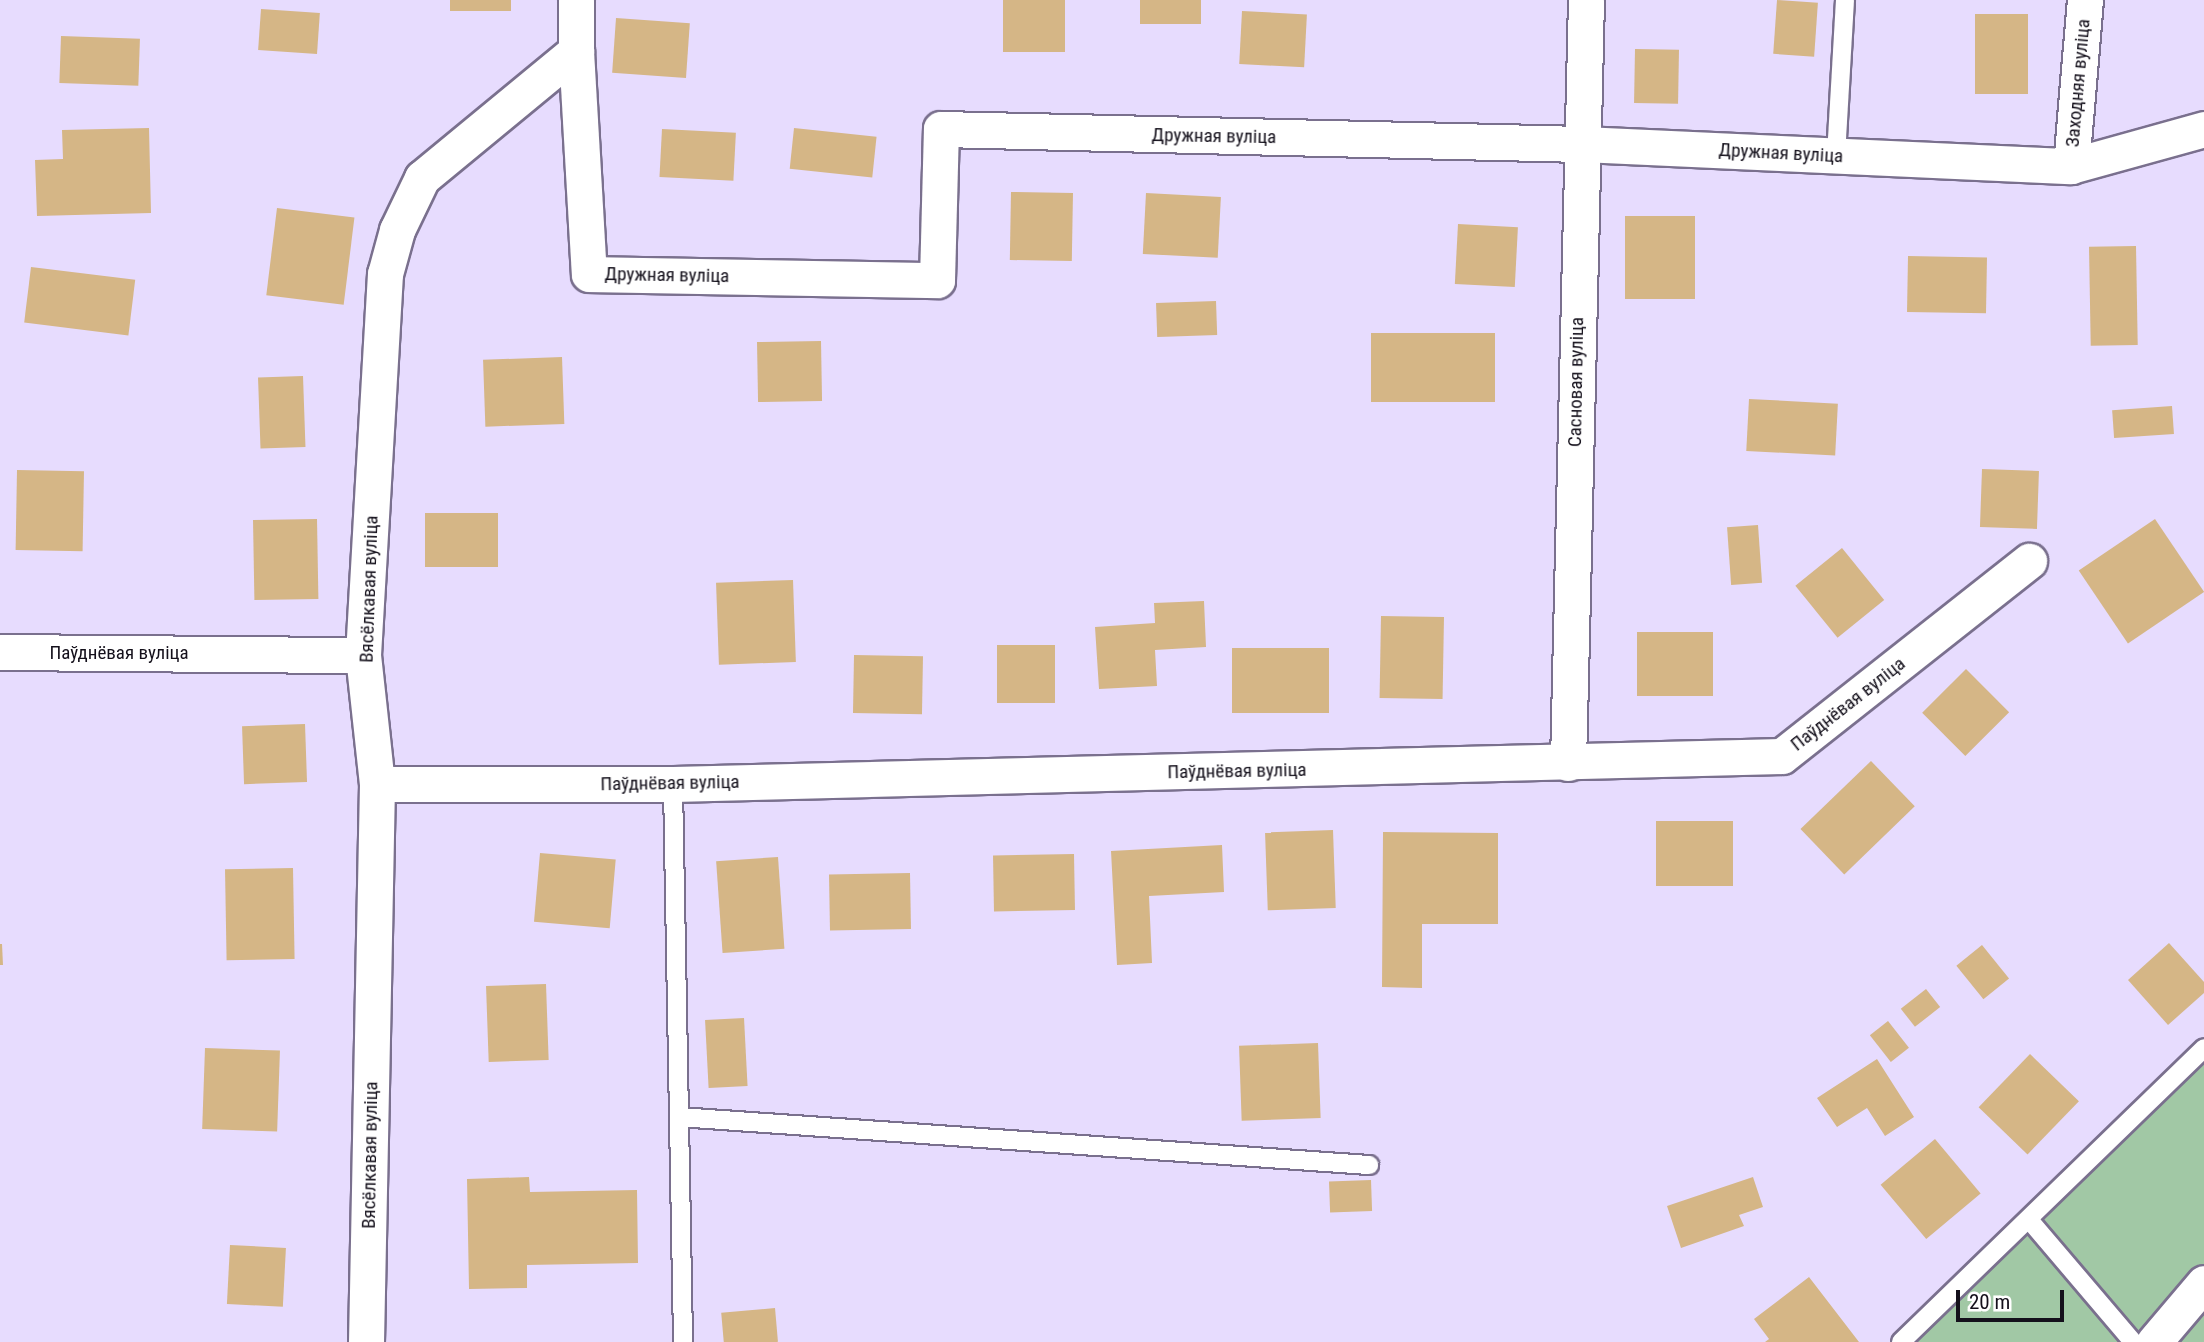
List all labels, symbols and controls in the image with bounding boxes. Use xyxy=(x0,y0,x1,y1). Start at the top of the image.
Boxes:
street label: Заходняя вуліца xyxy=(2061,18,2095,148)
street label: Дружная вуліца xyxy=(1151,124,1277,148)
street label: Дружная вуліца xyxy=(1718,138,1844,168)
street label: Дружная вуліца xyxy=(604,263,730,287)
street label: Сасновая вуліца xyxy=(1563,317,1589,447)
street label: Вясёлкавая вуліца xyxy=(355,515,383,663)
street label: Паўднёвая вуліца xyxy=(49,642,189,664)
street label: Паўднёвая вуліца xyxy=(1786,652,1910,756)
street label: Паўднёвая вуліца xyxy=(1167,758,1307,784)
street label: Паўднёвая вуліца xyxy=(600,770,740,796)
street label: Вясёлкавая вуліца xyxy=(357,1081,383,1229)
scale bar xyxy=(1959,1276,2068,1320)
text: 20 m xyxy=(1969,1290,2010,1314)

